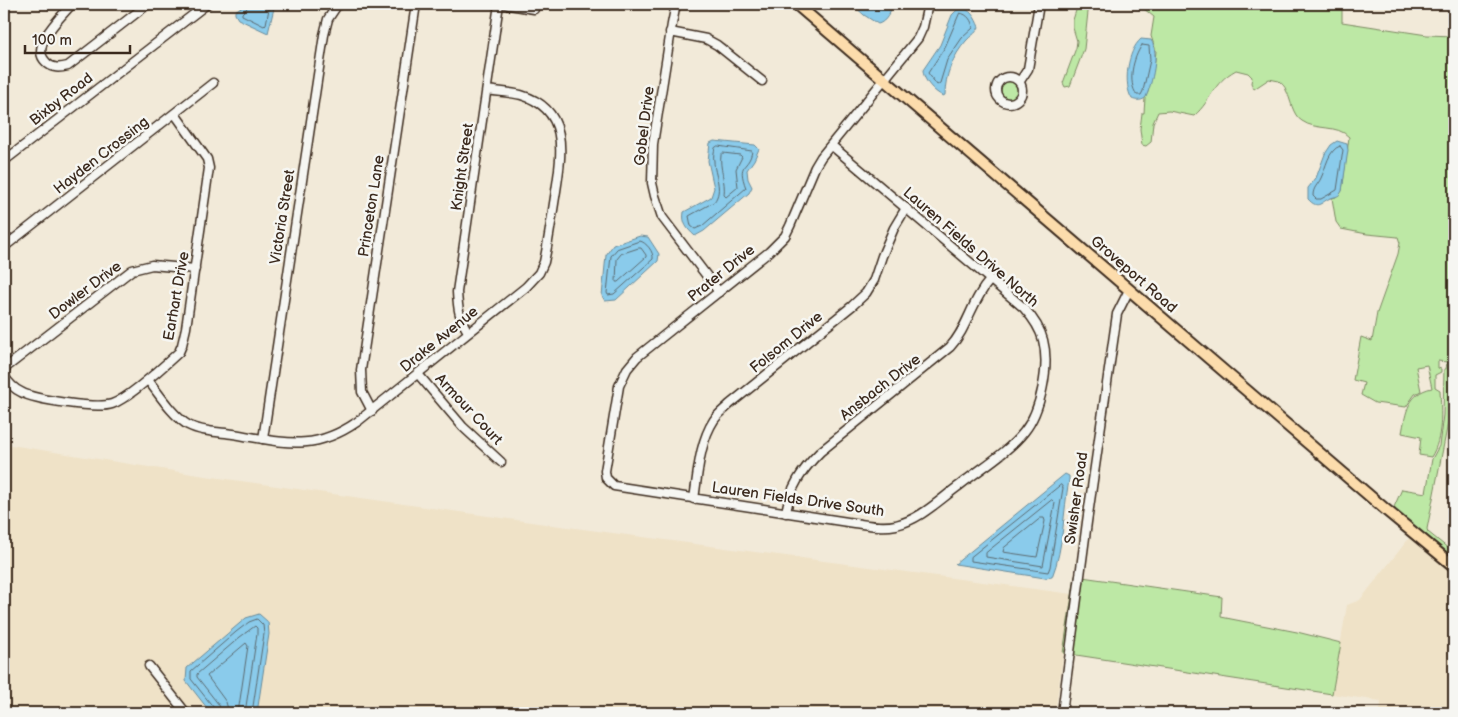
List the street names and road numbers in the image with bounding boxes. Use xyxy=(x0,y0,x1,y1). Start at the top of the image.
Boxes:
street label: Bixby Road xyxy=(26,69,97,130)
street label: Gobel Drive xyxy=(630,85,659,167)
street label: Hayden Crossing xyxy=(50,112,153,198)
street label: Knight Street xyxy=(447,122,478,212)
street label: Princeton Lane xyxy=(354,154,389,258)
street label: Victoria Street xyxy=(266,168,299,266)
street label: Lauren Fields Drive North xyxy=(899,183,1042,312)
street label: Groveport Road xyxy=(1087,232,1181,317)
street label: Prater Drive xyxy=(684,241,759,306)
street label: Earhart Drive xyxy=(159,250,194,342)
street label: Dowler Drive xyxy=(45,257,125,324)
street label: Drake Avenue xyxy=(396,302,482,377)
street label: Folsom Drive xyxy=(746,307,827,377)
street label: Ansbach Drive xyxy=(836,350,925,425)
street label: Armour Court xyxy=(431,370,507,449)
street label: Swisher Road xyxy=(1061,451,1092,545)
street label: Lauren Fields Drive South xyxy=(710,478,885,521)

